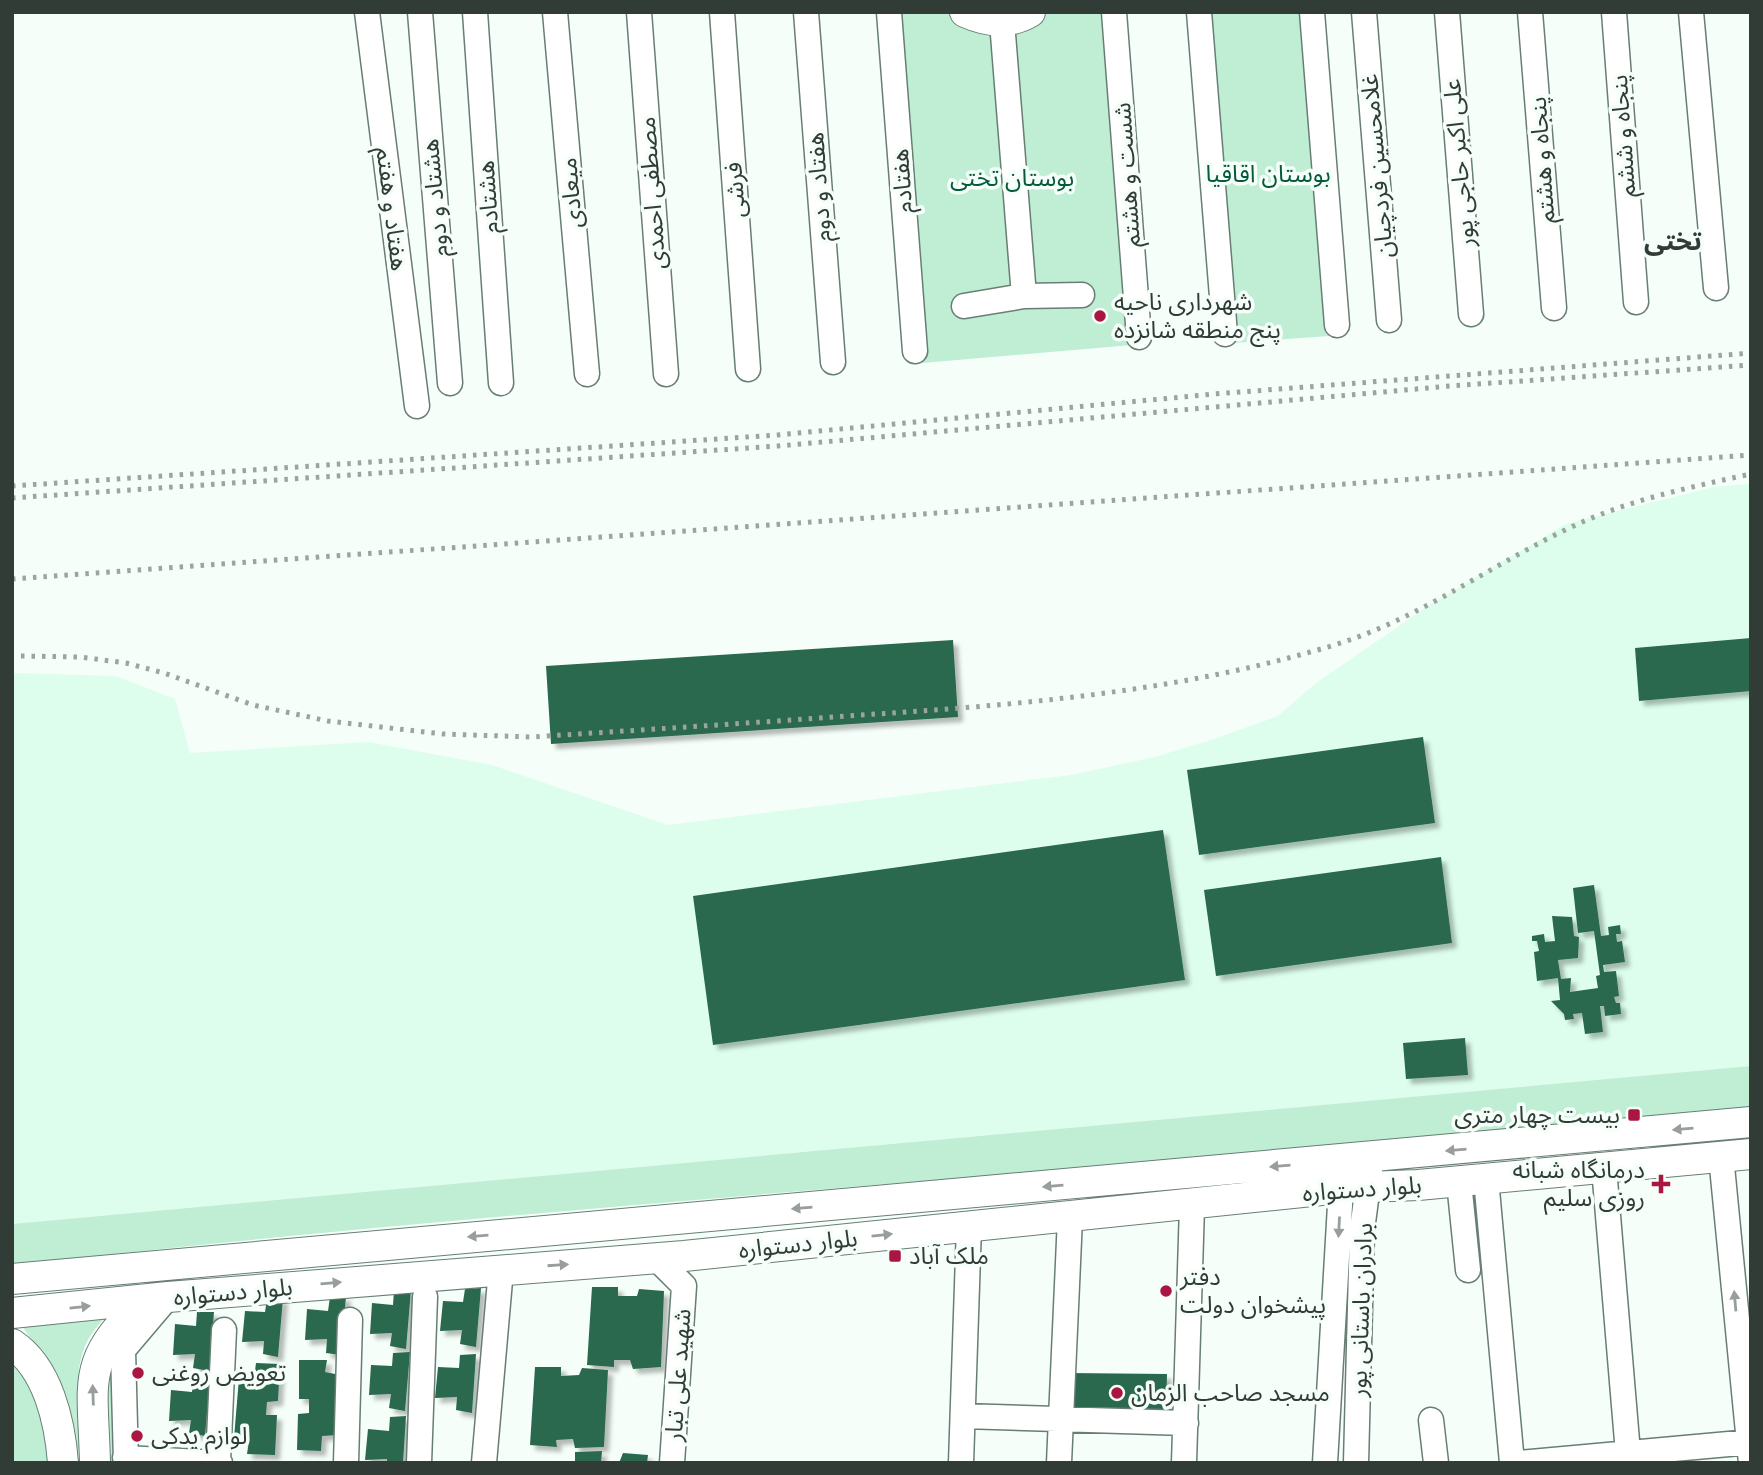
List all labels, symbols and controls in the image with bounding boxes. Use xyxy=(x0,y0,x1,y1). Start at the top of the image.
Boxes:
street label: غلامحسین فردچیان xyxy=(1353,73,1400,259)
street label: پنجاه و ششم xyxy=(1603,73,1644,199)
street label: علی اکبر حاجی پور xyxy=(1436,78,1482,250)
street label: پنجاه و هشتم xyxy=(1522,95,1563,224)
street label: شست و هشتم xyxy=(1106,101,1149,248)
street label: مصطفی احمدی xyxy=(631,116,671,270)
street label: هفتاد و دوم xyxy=(799,131,841,243)
street label: هشتاد و دوم xyxy=(414,137,458,258)
street label: هفتاد و هفتم xyxy=(368,145,415,273)
street label: هفتادم xyxy=(884,147,922,214)
street label: میعادی xyxy=(552,157,588,230)
park label: بوستان اقاقیا xyxy=(1205,158,1331,188)
street label: هشتادم xyxy=(469,159,509,235)
street label: فرشی xyxy=(717,161,751,219)
park label: بوستان تختی xyxy=(950,162,1074,192)
district label: تختی xyxy=(1644,224,1702,256)
place label: شهرداری ناحیه پنج منطقه شانزده xyxy=(1114,286,1281,347)
marker: شهرداری ناحیه پنج منطقه شانزده xyxy=(1092,308,1108,324)
place label: بیست چهار متری xyxy=(1454,1099,1620,1130)
marker: بیست چهار متری xyxy=(1626,1107,1642,1123)
one-way arrow xyxy=(1672,1123,1694,1134)
one-way arrow xyxy=(1445,1145,1467,1156)
place label: درمانگاه شبانه روزی سلیم xyxy=(1512,1154,1645,1215)
one-way arrow xyxy=(1269,1161,1291,1172)
street label: بلوار دستواره xyxy=(1301,1169,1423,1207)
marker: درمانگاه شبانه روزی سلیم xyxy=(1651,1174,1671,1194)
one-way arrow xyxy=(1042,1181,1064,1192)
one-way arrow xyxy=(791,1203,813,1214)
one-way arrow xyxy=(1333,1217,1344,1239)
street label: بلوار دستواره xyxy=(737,1222,859,1264)
street label: برادران باستانی پور xyxy=(1342,1222,1379,1399)
one-way arrow xyxy=(871,1229,893,1240)
one-way arrow xyxy=(467,1231,489,1242)
place label: ملک آباد xyxy=(909,1240,989,1269)
marker: ملک آباد xyxy=(887,1248,903,1264)
one-way arrow xyxy=(547,1259,569,1270)
place label: دفتر پیشخوان دولت xyxy=(1179,1261,1326,1320)
street label: بلوار دستواره xyxy=(172,1271,294,1311)
one-way arrow xyxy=(320,1277,342,1288)
marker: دفتر پیشخوان دولت xyxy=(1158,1283,1174,1299)
one-way arrow xyxy=(1729,1290,1740,1312)
one-way arrow xyxy=(69,1302,91,1313)
street label: شهید علی تبار xyxy=(657,1307,697,1443)
place label: تعویض روغنی xyxy=(152,1357,286,1387)
marker: تعویض روغنی xyxy=(130,1365,146,1381)
place label: مسجد صاحب الزمان xyxy=(1131,1377,1330,1407)
one-way arrow xyxy=(88,1383,99,1405)
marker: مسجد صاحب الزمان xyxy=(1109,1385,1125,1401)
place label: لوازم یدکی xyxy=(151,1420,247,1454)
marker: لوازم یدکی xyxy=(129,1428,145,1444)

